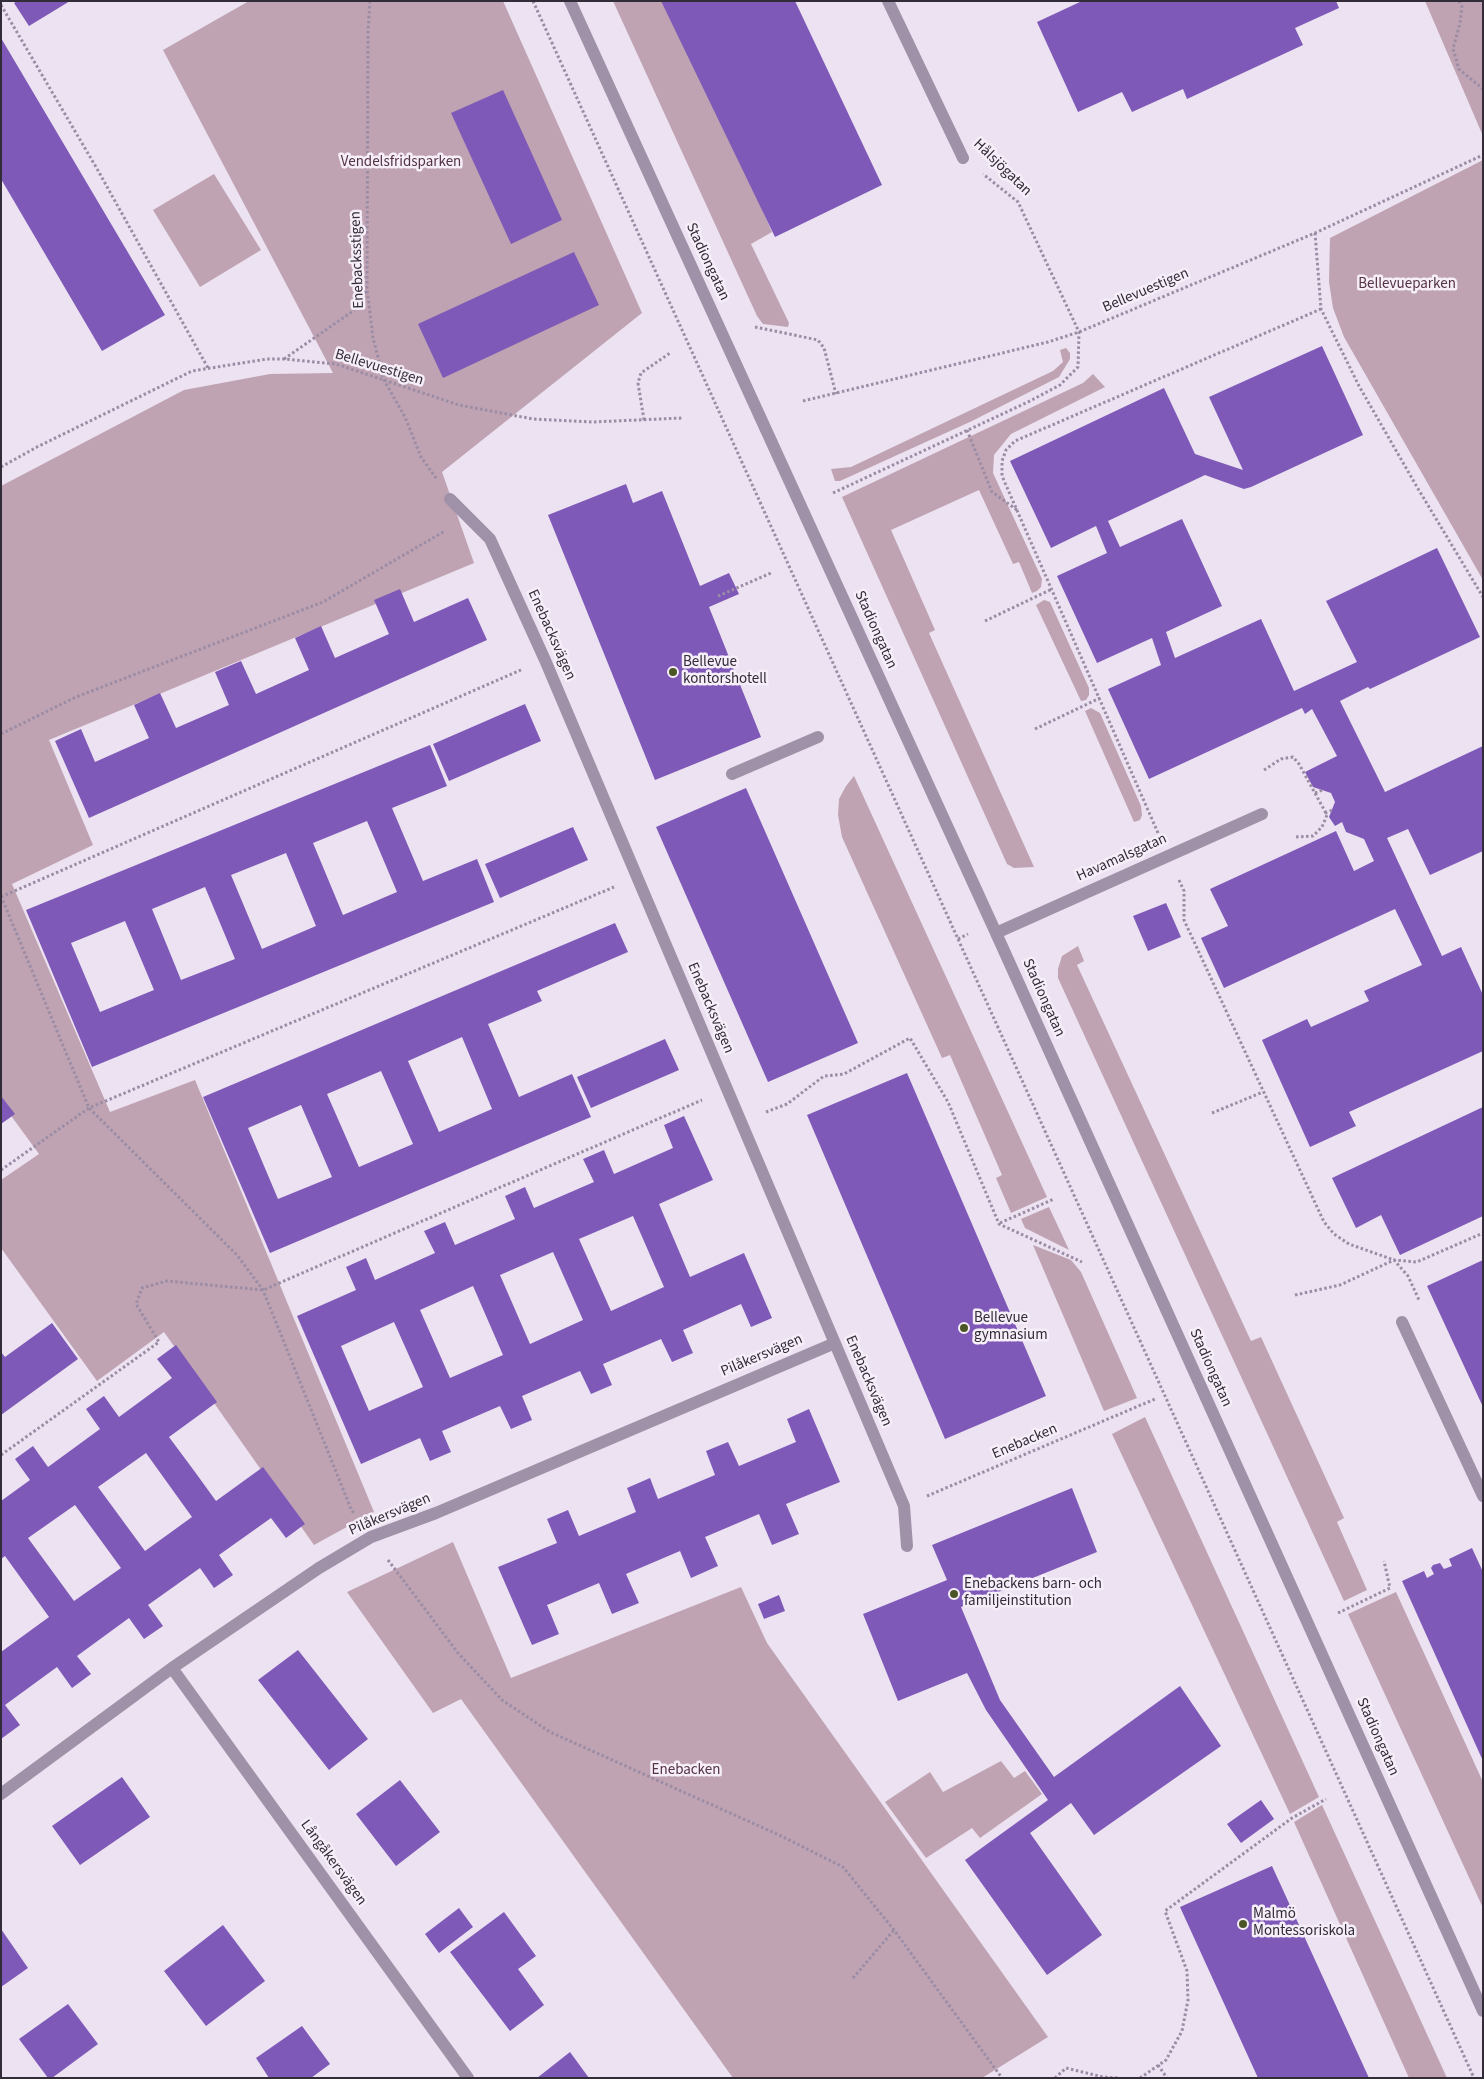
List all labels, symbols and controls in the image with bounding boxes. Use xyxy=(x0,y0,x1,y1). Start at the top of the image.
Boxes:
street label: Hålsjögatan xyxy=(969,136,1035,200)
park label: Vendelsfridsparken xyxy=(341,154,461,172)
street label: Enebacksstigen xyxy=(347,211,369,309)
street label: Stadiongatan xyxy=(681,220,733,304)
street label: Bellevuestigen xyxy=(1100,265,1192,317)
park label: Bellevueparken xyxy=(1358,276,1456,294)
street label: Bellevuestigen xyxy=(332,346,426,390)
street label: Enebacksvägen xyxy=(523,587,579,683)
street label: Stadiongatan xyxy=(850,588,900,672)
place label: Bellevue kontorshotell xyxy=(683,654,767,689)
marker: Bellevue kontorshotell xyxy=(667,666,679,678)
street label: Havamalsgatan xyxy=(1074,830,1170,886)
street label: Stadiongatan xyxy=(1018,956,1068,1040)
street label: Enebacksvägen xyxy=(683,960,737,1056)
place label: Bellevue gymnasium xyxy=(974,1310,1048,1345)
marker: Bellevue gymnasium xyxy=(958,1322,970,1334)
street label: Stadiongatan xyxy=(1185,1326,1235,1410)
street label: Pilåkersvägen xyxy=(719,1331,805,1381)
street label: Enebacksvägen xyxy=(841,1333,895,1429)
street label: Enebacken xyxy=(990,1420,1060,1464)
street label: Pilåkersvägen xyxy=(347,1490,433,1540)
place label: Enebackens barn- och familjeinstitution xyxy=(964,1576,1102,1611)
marker: Enebackens barn- och familjeinstitution xyxy=(948,1588,960,1600)
street label: Stadiongatan xyxy=(1352,1695,1402,1779)
park label: Enebacken xyxy=(652,1762,720,1780)
street label: Långåkersvägen xyxy=(296,1817,370,1909)
place label: Malmö Montessoriskola xyxy=(1253,1906,1355,1941)
marker: Malmö Montessoriskola xyxy=(1237,1918,1249,1930)

